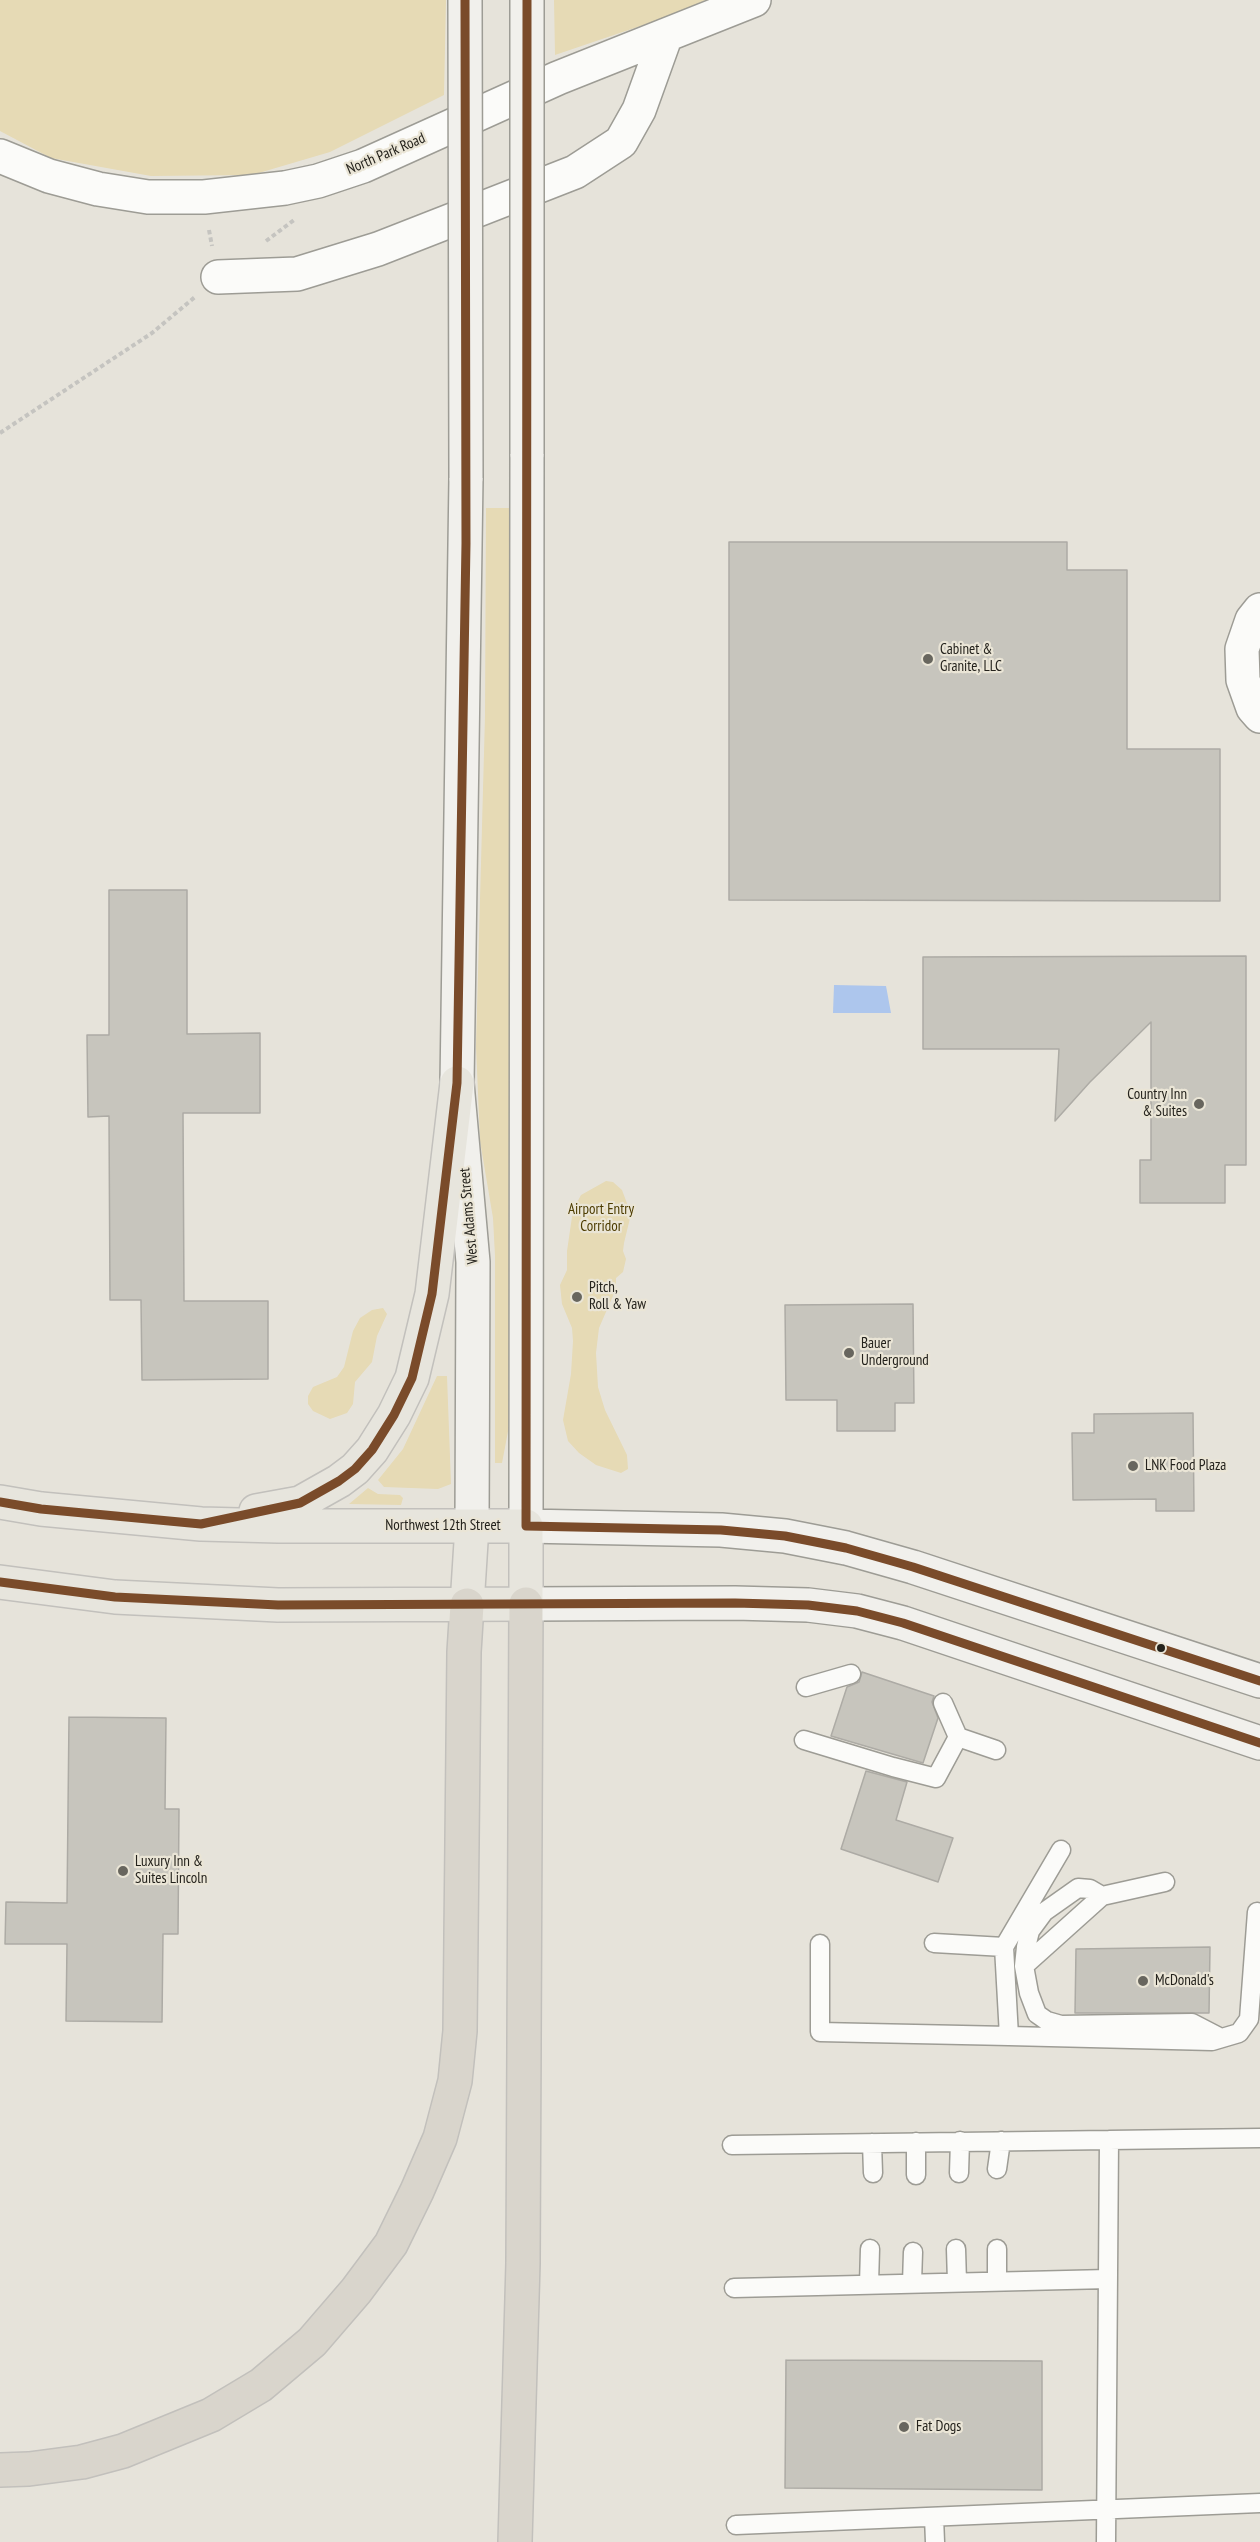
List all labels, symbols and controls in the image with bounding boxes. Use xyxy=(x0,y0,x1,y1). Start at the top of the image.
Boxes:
street label: North Park Road xyxy=(344,129,428,179)
place label: Cabinet & Granite, LLC xyxy=(940,641,1002,676)
marker: Cabinet & Granite, LLC xyxy=(921,652,935,666)
place label: Country Inn & Suites xyxy=(1127,1086,1187,1121)
marker: Country Inn & Suites xyxy=(1192,1097,1206,1111)
street label: West Adams Street xyxy=(456,1167,482,1265)
park label: Airport Entry Corridor xyxy=(568,1201,634,1236)
place label: Pitch, Roll & Yaw xyxy=(589,1279,646,1314)
marker: Pitch, Roll & Yaw xyxy=(570,1290,584,1304)
place label: Bauer Underground xyxy=(861,1335,929,1370)
marker: Bauer Underground xyxy=(842,1346,856,1360)
place label: LNK Food Plaza xyxy=(1145,1457,1226,1475)
marker: LNK Food Plaza xyxy=(1126,1459,1140,1473)
street label: Northwest 12th Street xyxy=(385,1517,501,1535)
unlabelled marker xyxy=(1155,1642,1167,1654)
place label: Luxury Inn & Suites Lincoln xyxy=(135,1853,207,1888)
marker: Luxury Inn & Suites Lincoln xyxy=(116,1864,130,1878)
place label: McDonald's xyxy=(1155,1972,1214,1990)
marker: McDonald's xyxy=(1136,1974,1150,1988)
place label: Fat Dogs xyxy=(916,2418,961,2436)
marker: Fat Dogs xyxy=(897,2420,911,2434)

